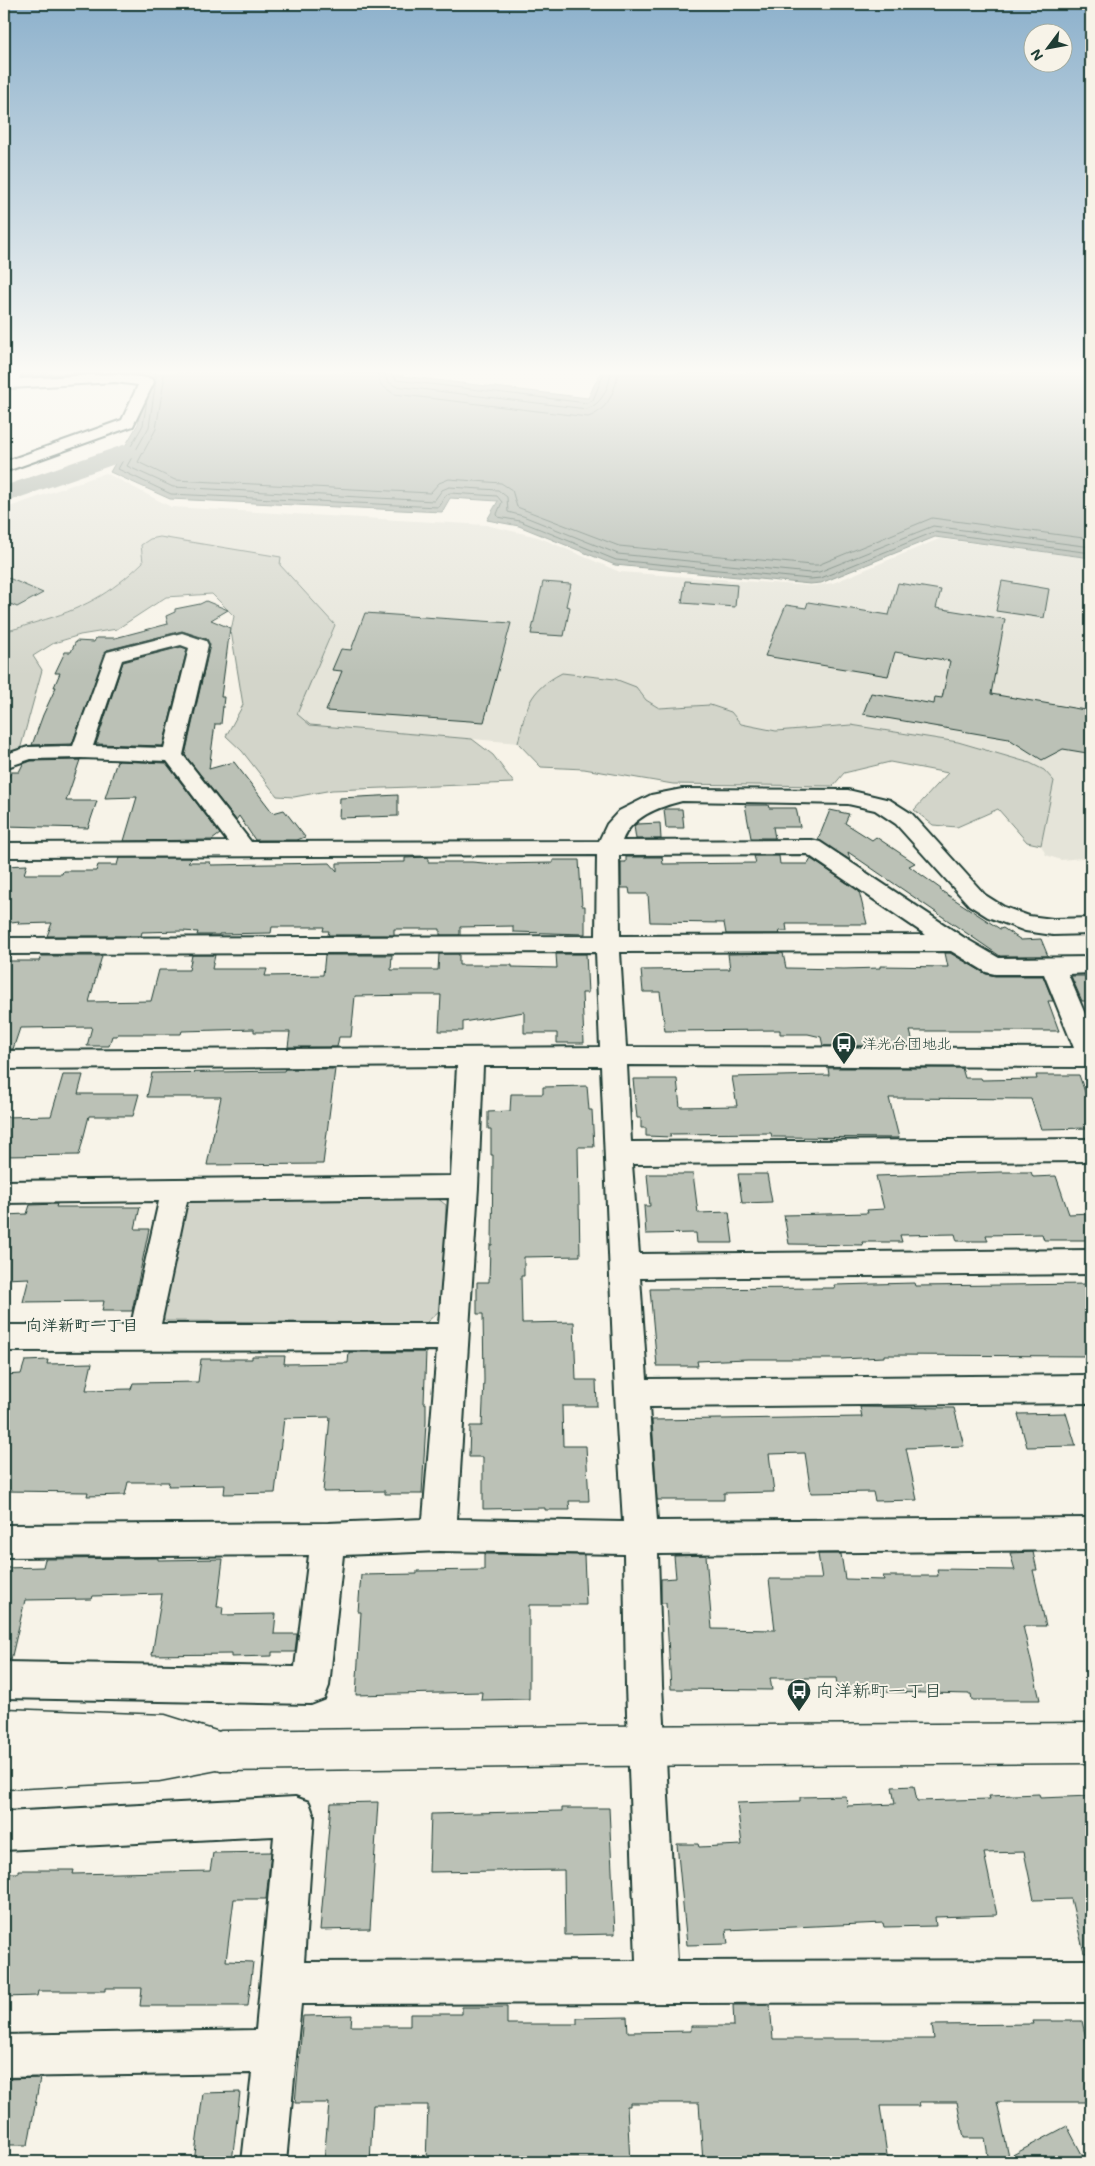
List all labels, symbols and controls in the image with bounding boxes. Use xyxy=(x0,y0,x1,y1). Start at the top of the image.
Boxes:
north arrow xyxy=(1022,22,1072,72)
text: N xyxy=(1026,46,1047,65)
bus stop icon: 洋光台団地北 xyxy=(831,1031,857,1065)
place label: 洋光台団地北 xyxy=(862,1033,952,1053)
district label: 向洋新町一丁目 xyxy=(26,1314,138,1335)
bus stop icon: 向洋新町一丁目 xyxy=(786,1678,812,1712)
place label: 向洋新町一丁目 xyxy=(816,1678,942,1702)

